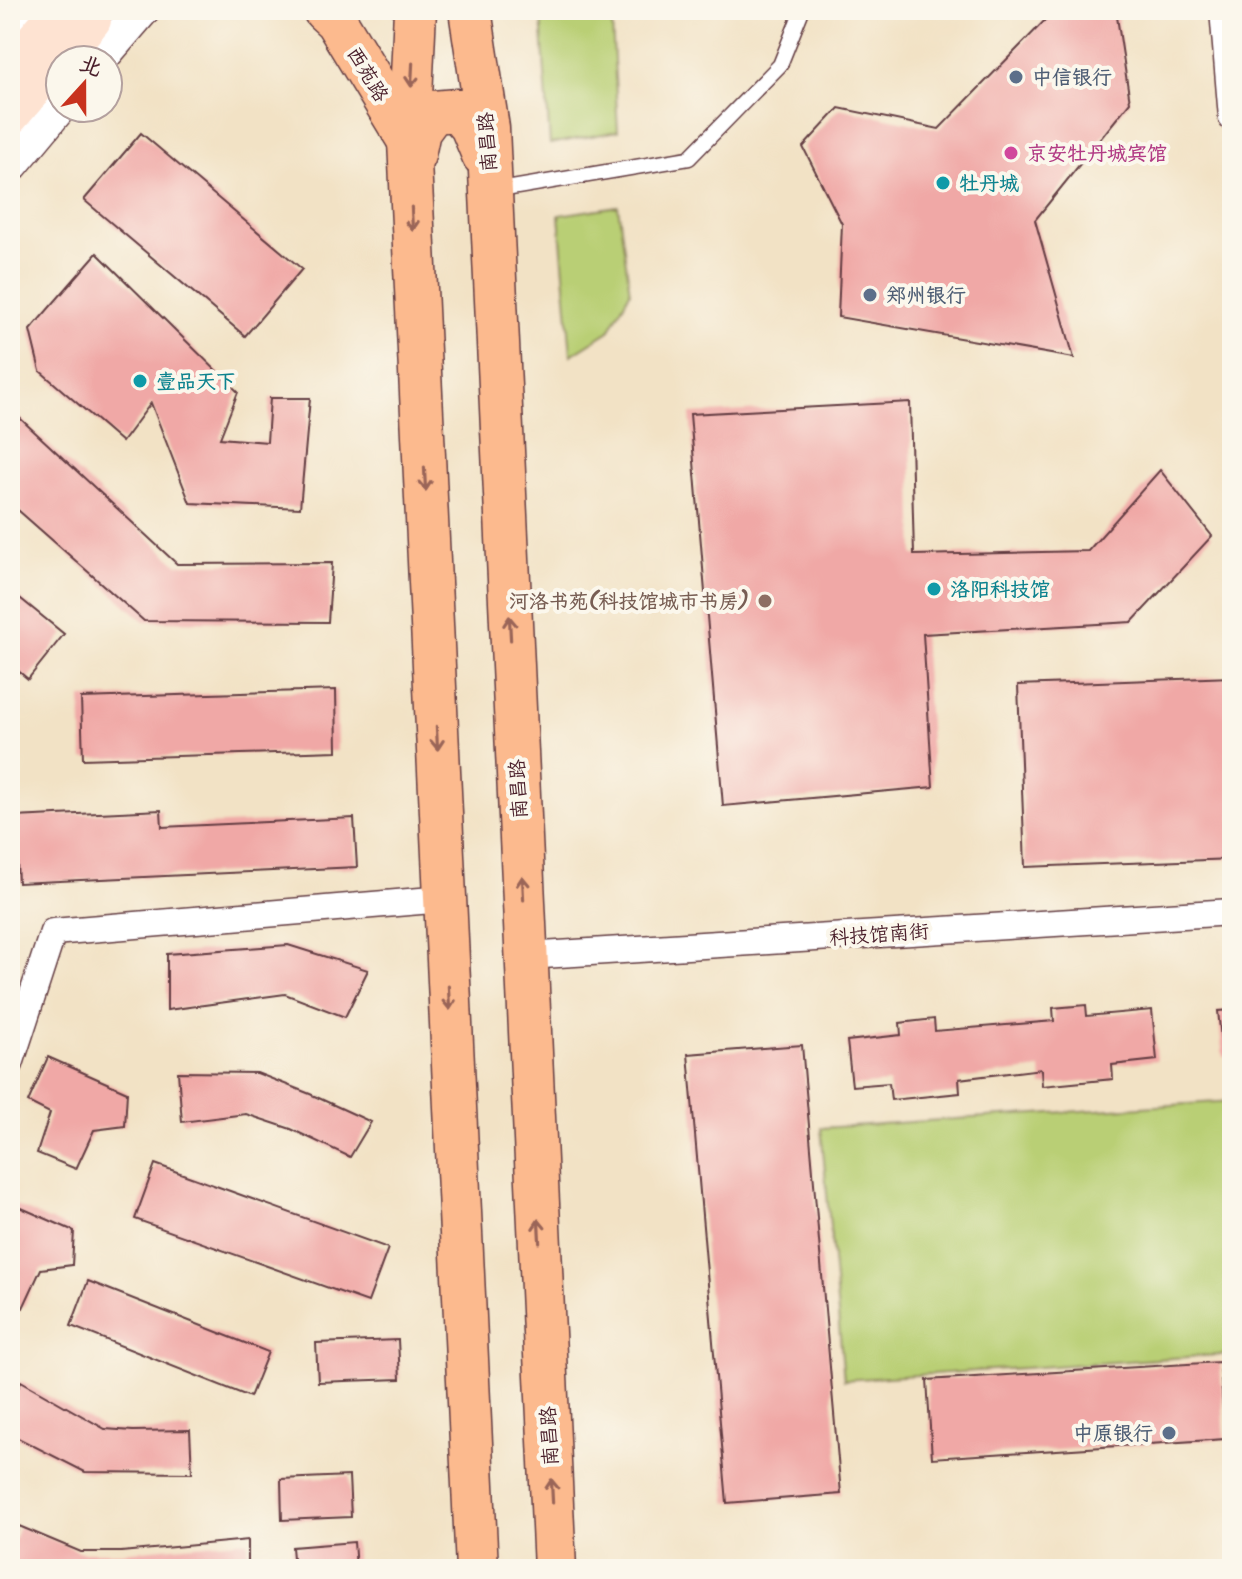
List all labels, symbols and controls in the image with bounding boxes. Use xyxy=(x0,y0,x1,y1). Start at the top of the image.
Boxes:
street label: 西苑路 xyxy=(337,41,396,110)
north arrow xyxy=(44,44,124,124)
text: 北 xyxy=(74,47,107,88)
one-way arrow xyxy=(404,61,419,88)
place label: 中信银行 xyxy=(1032,63,1112,95)
marker: 中信银行 xyxy=(1007,68,1025,86)
street label: 南昌路 xyxy=(471,110,507,173)
place label: 京安牡丹城宾馆 xyxy=(1027,139,1167,171)
marker: 京安牡丹城宾馆 xyxy=(1002,144,1020,162)
place label: 牡丹城 xyxy=(959,169,1019,201)
marker: 牡丹城 xyxy=(934,174,952,192)
one-way arrow xyxy=(405,205,420,232)
place label: 郑州银行 xyxy=(886,281,966,313)
marker: 郑州银行 xyxy=(861,286,879,304)
place label: 壹品天下 xyxy=(156,367,236,399)
marker: 壹品天下 xyxy=(131,372,149,390)
one-way arrow xyxy=(417,465,432,492)
place label: 洛阳科技馆 xyxy=(950,575,1050,607)
marker: 洛阳科技馆 xyxy=(925,580,943,598)
place label: 河洛书苑(科技馆城市书房) xyxy=(509,587,749,619)
marker: 河洛书苑(科技馆城市书房) xyxy=(756,592,774,610)
one-way arrow xyxy=(503,615,518,642)
one-way arrow xyxy=(429,724,444,751)
street label: 南昌路 xyxy=(502,757,538,820)
one-way arrow xyxy=(515,875,530,902)
street label: 科技馆南街 xyxy=(828,917,930,955)
one-way arrow xyxy=(442,984,457,1011)
one-way arrow xyxy=(531,1218,546,1245)
street label: 南昌路 xyxy=(533,1404,569,1467)
place label: 中原银行 xyxy=(1073,1419,1153,1451)
marker: 中原银行 xyxy=(1160,1424,1178,1442)
one-way arrow xyxy=(544,1478,559,1505)

